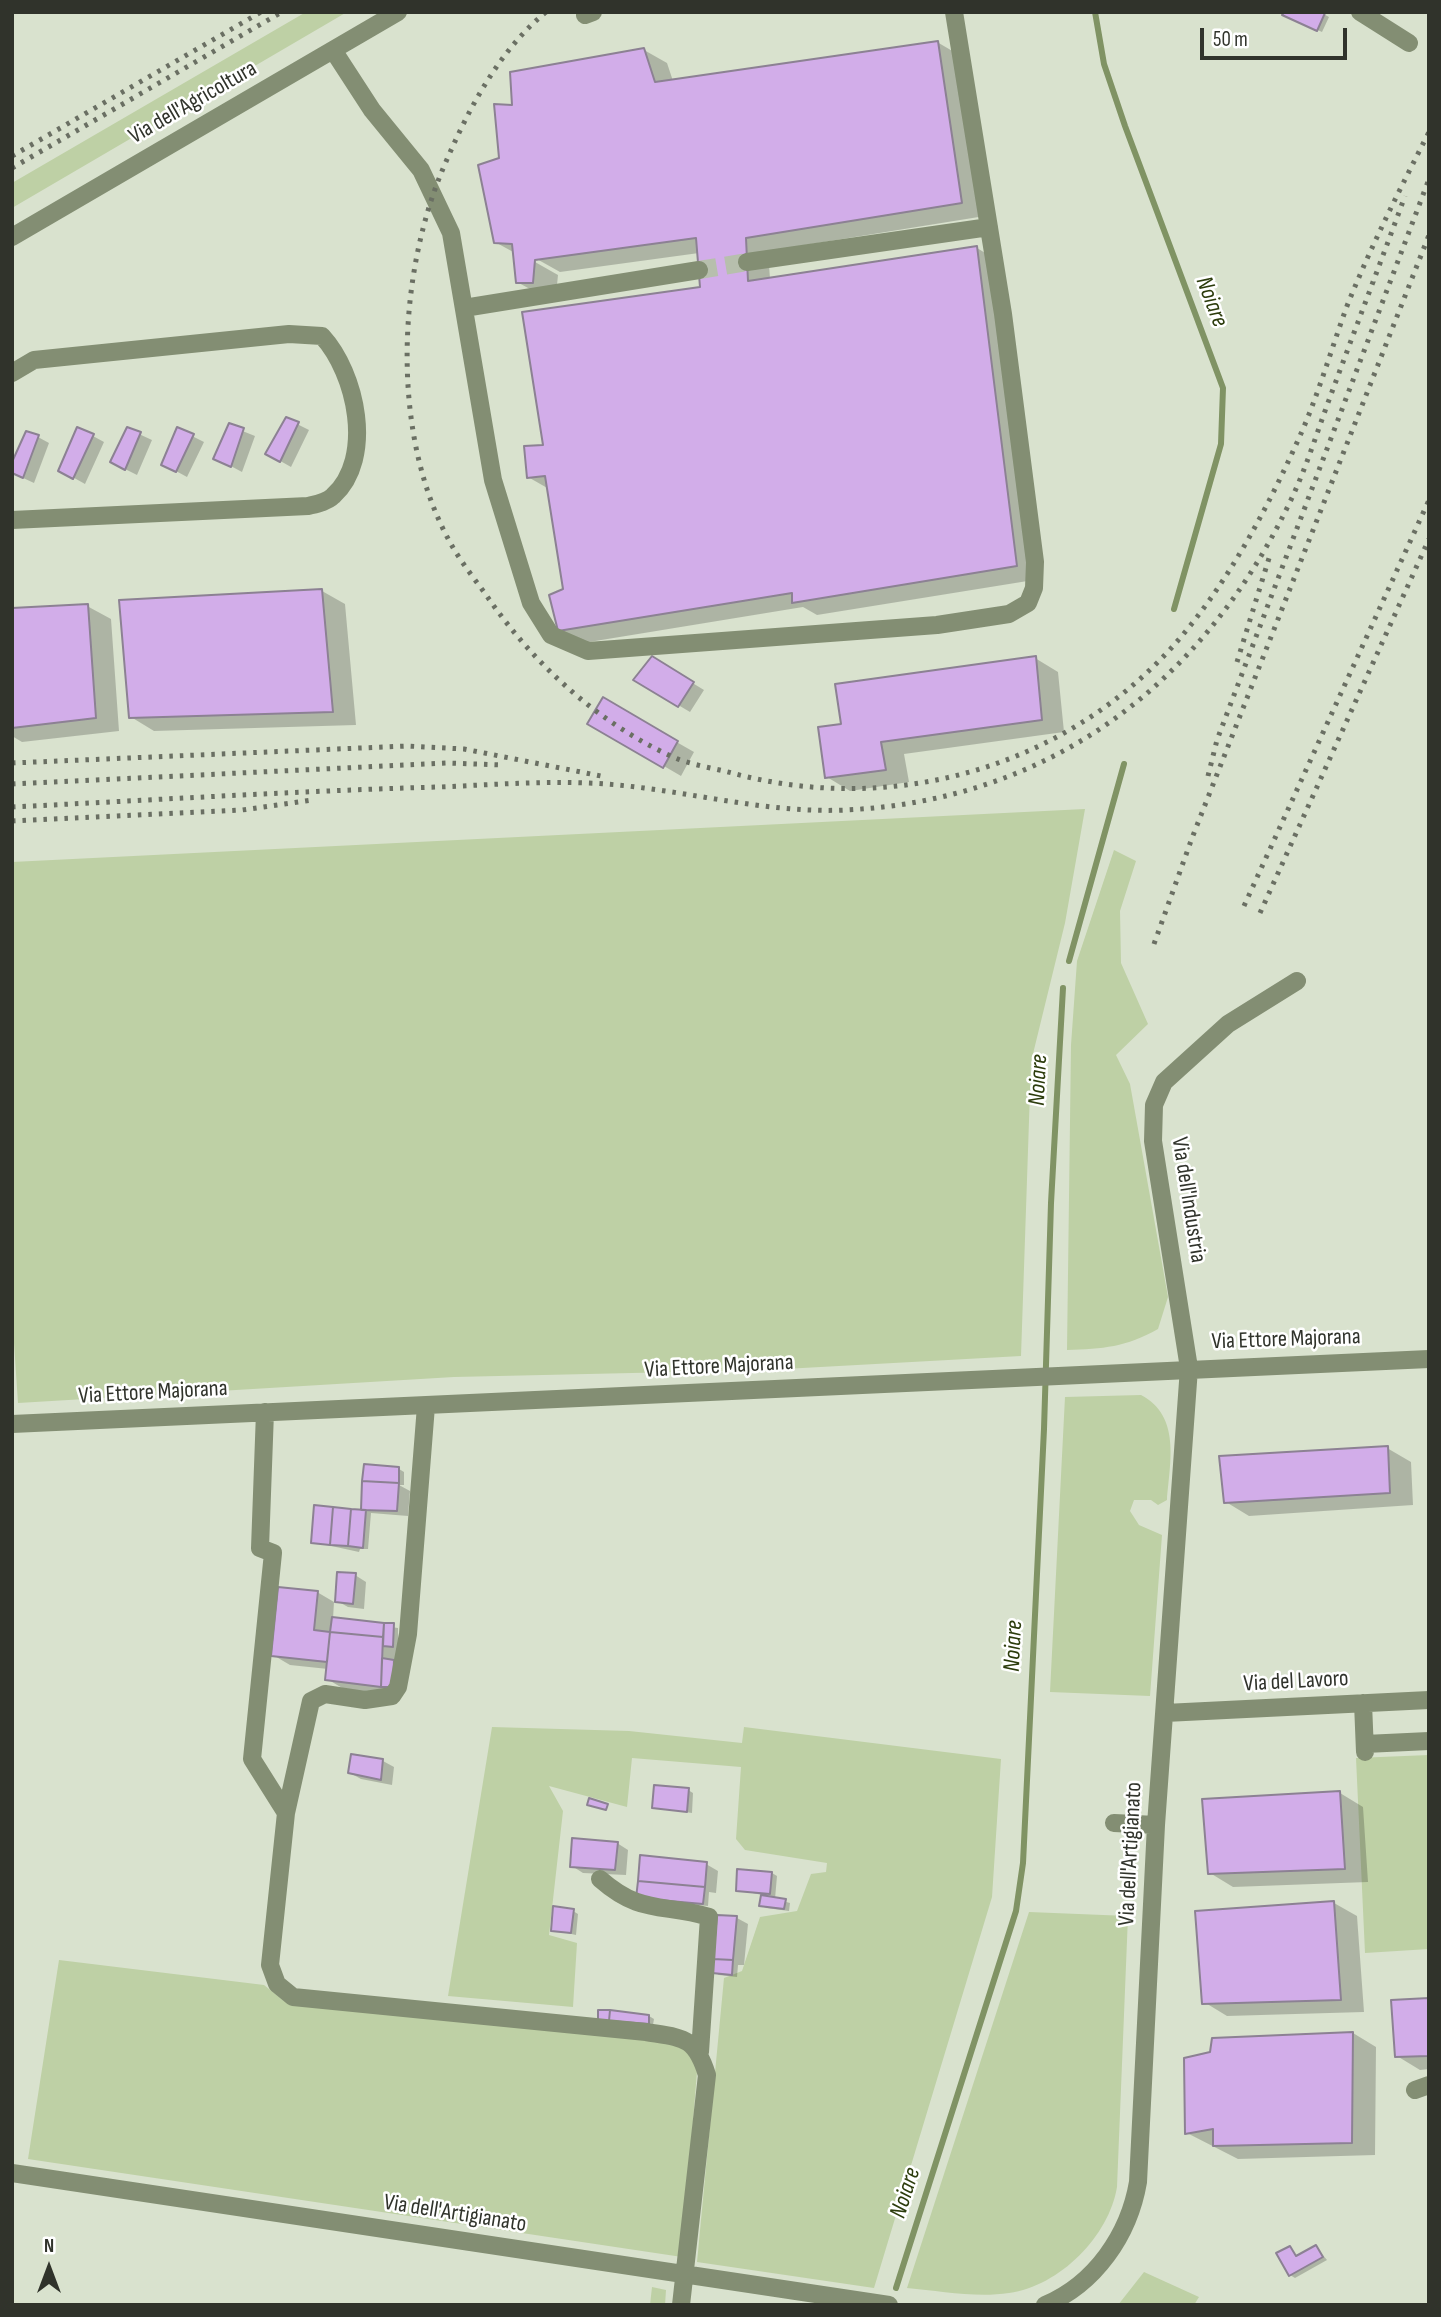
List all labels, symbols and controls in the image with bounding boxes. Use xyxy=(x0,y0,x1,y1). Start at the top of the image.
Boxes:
scale bar xyxy=(1203,14,1350,58)
text: 50 m xyxy=(1213,27,1248,52)
street label: Via dell'Agricoltura xyxy=(124,55,262,151)
water label: Noiare xyxy=(1188,273,1234,331)
water label: Noiare xyxy=(1023,1053,1055,1107)
street label: Via dell'Industria xyxy=(1164,1135,1212,1265)
street label: Via Ettore Majorana xyxy=(1211,1324,1361,1356)
street label: Via Ettore Majorana xyxy=(644,1349,794,1385)
street label: Via Ettore Majorana xyxy=(78,1375,228,1411)
water label: Noiare xyxy=(998,1619,1030,1673)
street label: Via del Lavoro xyxy=(1243,1665,1349,1699)
street label: Via dell'Artigianato xyxy=(1113,1781,1149,1927)
water label: Noiare xyxy=(884,2164,928,2222)
street label: Via dell'Artigianato xyxy=(382,2189,528,2239)
north arrow xyxy=(14,2233,84,2303)
text: N xyxy=(44,2235,54,2258)

